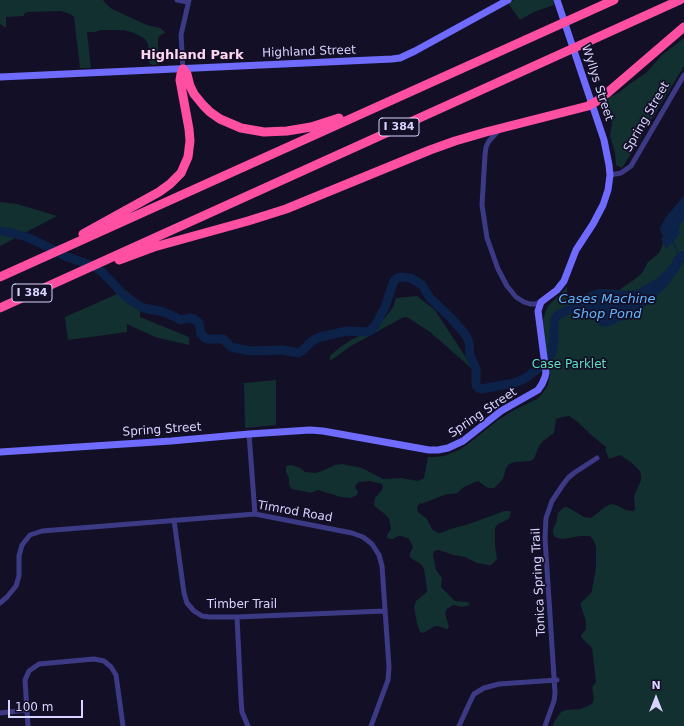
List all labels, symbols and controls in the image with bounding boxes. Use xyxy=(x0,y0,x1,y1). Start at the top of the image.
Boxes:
street label: Highland Street xyxy=(262,43,356,61)
street label: Wyllys Street xyxy=(578,43,616,123)
district label: Highland Park xyxy=(140,48,244,64)
street label: Spring Street xyxy=(621,79,673,155)
road number: I 384 xyxy=(379,118,419,136)
road number: I 384 xyxy=(12,284,52,302)
water label: Cases Machine Shop Pond xyxy=(558,292,656,323)
park label: Case Parklet xyxy=(532,358,606,372)
street label: Spring Street xyxy=(446,385,520,441)
street label: Spring Street xyxy=(122,420,202,440)
street label: Timrod Road xyxy=(257,498,333,526)
street label: Tonica Spring Trail xyxy=(529,527,549,637)
street label: Timber Trail xyxy=(207,598,277,612)
north arrow xyxy=(636,678,676,718)
text: N xyxy=(651,679,661,692)
scale bar xyxy=(10,692,85,718)
text: 100 m xyxy=(15,700,53,714)

